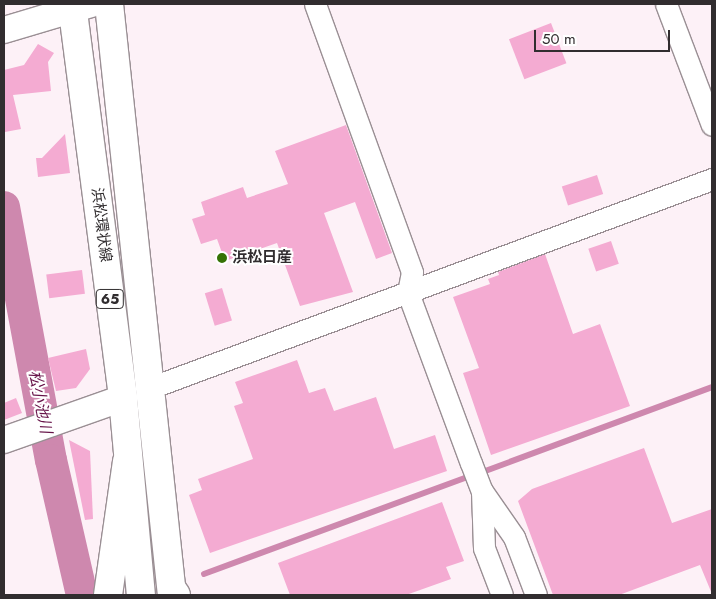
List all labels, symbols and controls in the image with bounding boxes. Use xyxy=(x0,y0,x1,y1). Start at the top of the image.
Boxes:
scale bar xyxy=(536,20,672,52)
text: 50 m xyxy=(542,28,576,50)
street label: 浜松環状線 xyxy=(87,187,115,263)
place label: 浜松日産 xyxy=(232,249,292,267)
marker: 浜松日産 xyxy=(216,252,228,264)
road number: 65 xyxy=(95,288,125,310)
water label: 松小池川 xyxy=(24,369,56,435)

